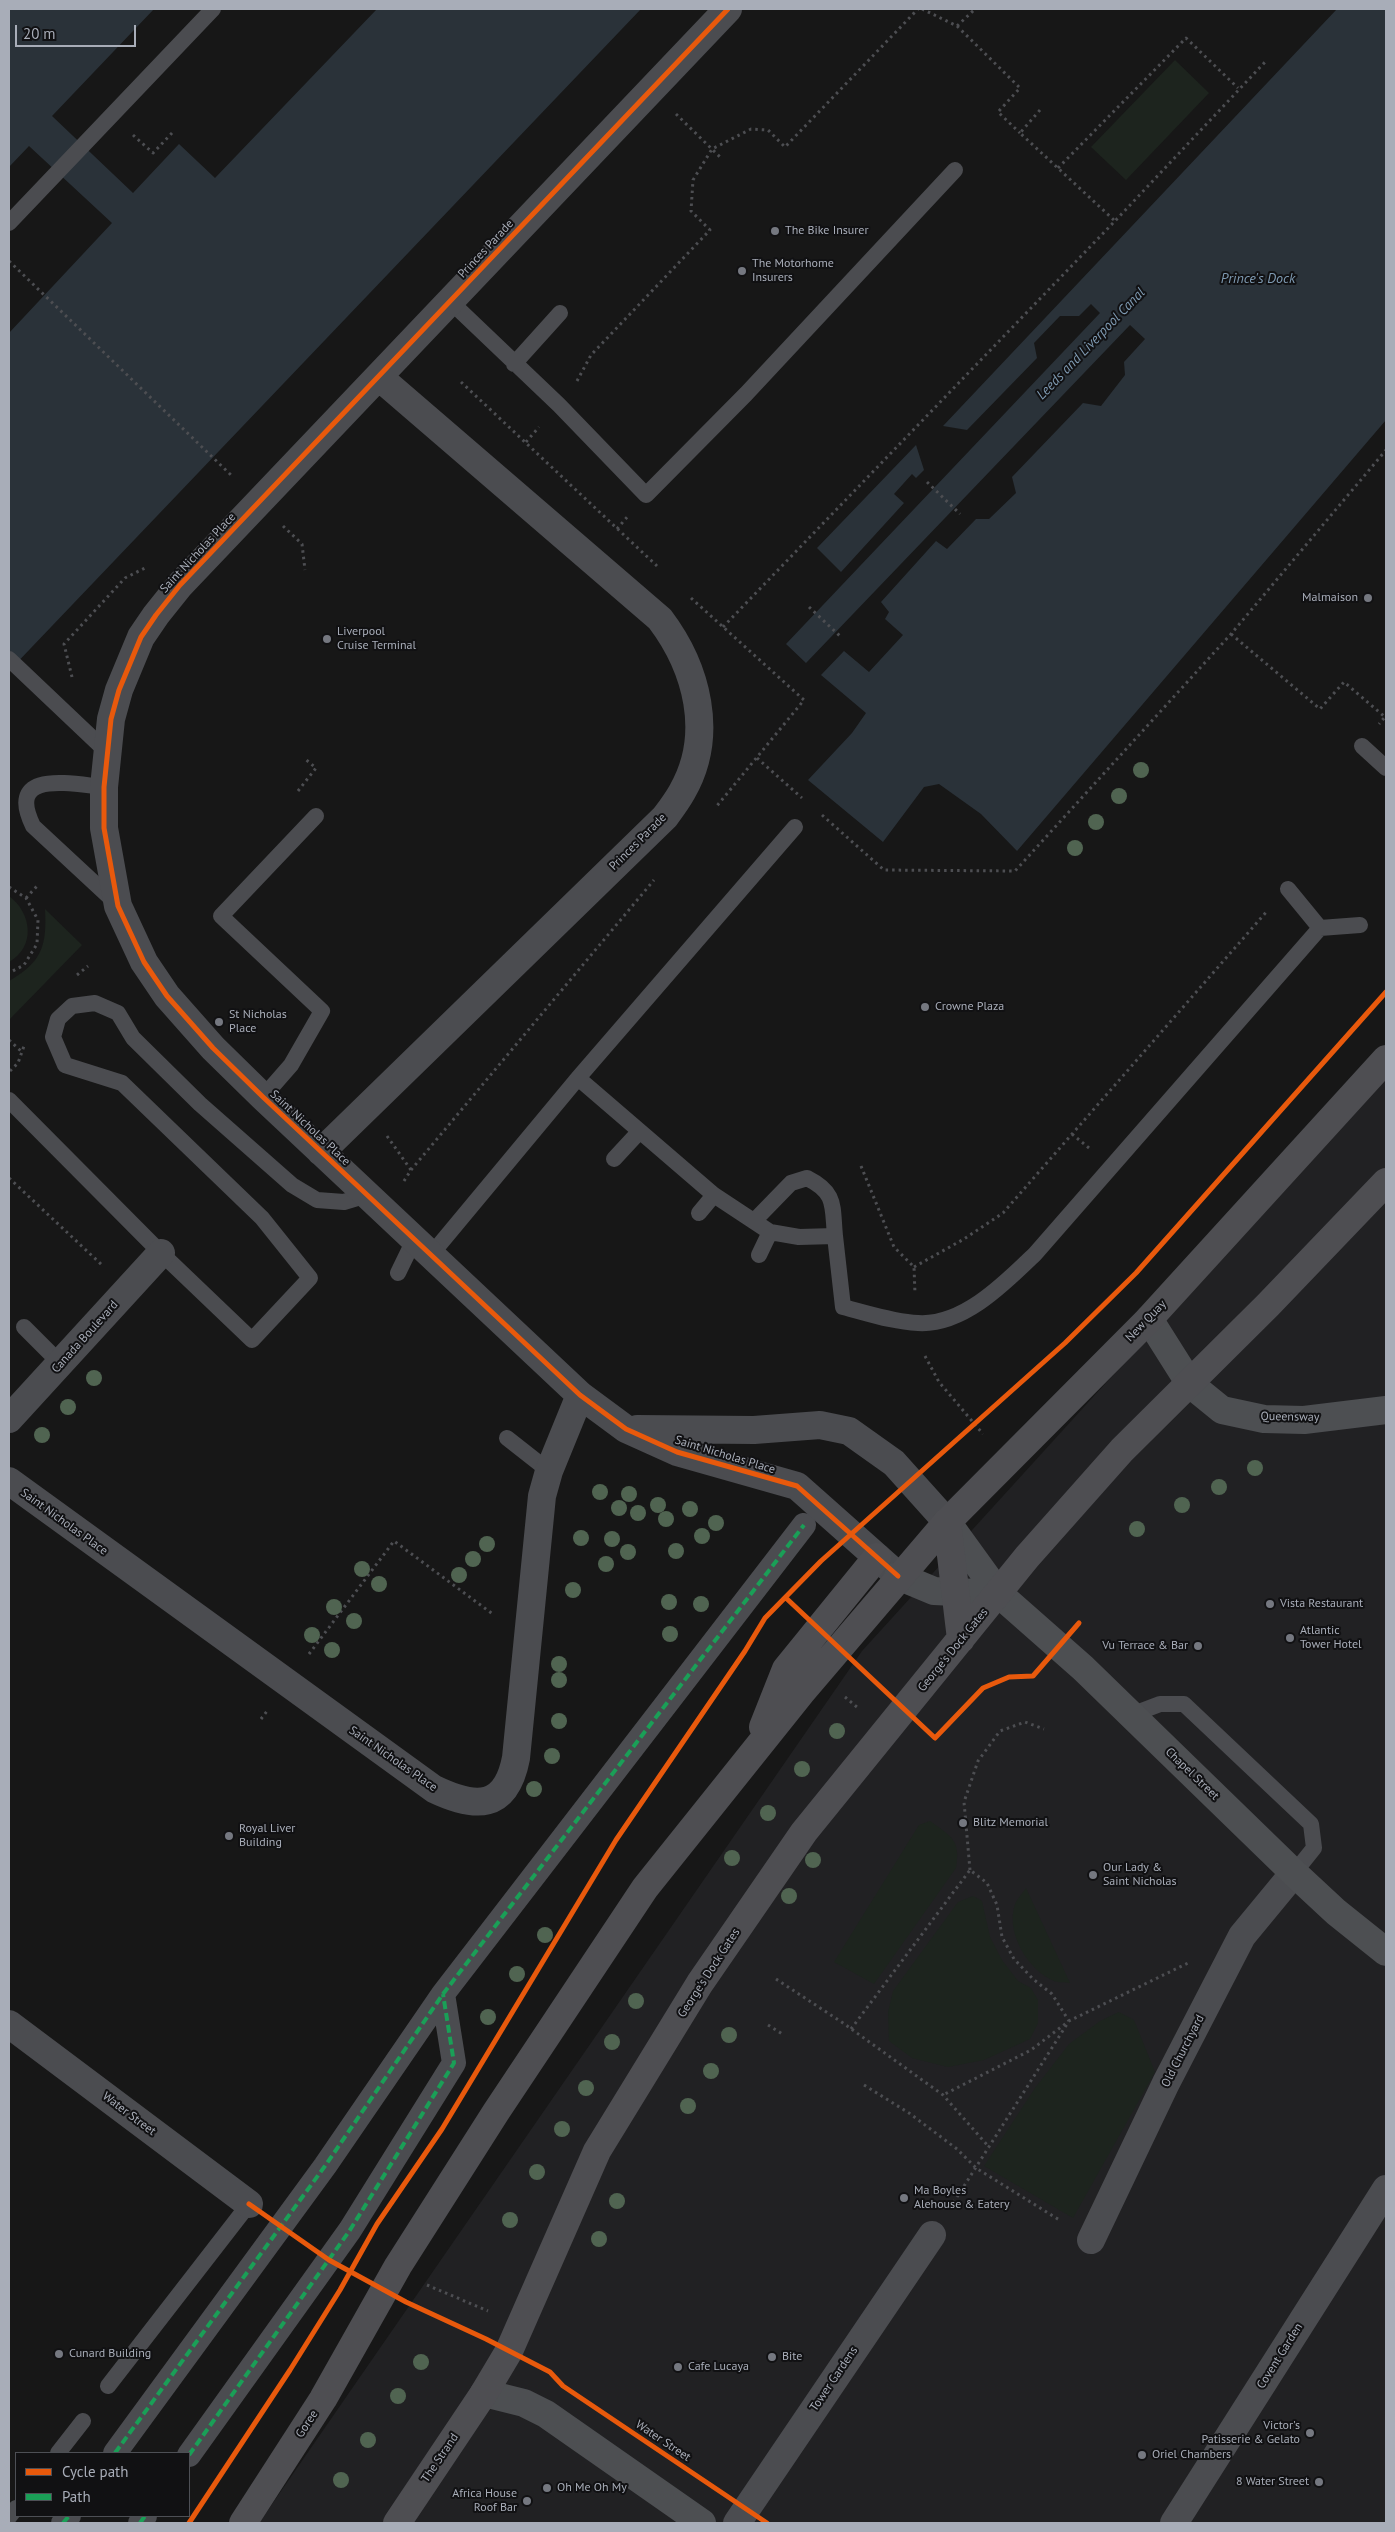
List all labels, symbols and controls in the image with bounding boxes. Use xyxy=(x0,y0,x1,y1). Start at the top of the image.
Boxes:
scale bar xyxy=(18,15,139,47)
text: 20 m xyxy=(23,24,56,43)
street label: Princes Parade xyxy=(455,217,517,281)
place label: The Bike Insurer xyxy=(785,224,868,238)
marker: The Bike Insurer xyxy=(769,225,781,237)
place label: The Motorhome Insurers xyxy=(752,257,834,285)
marker: The Motorhome Insurers xyxy=(736,265,748,277)
water label: Prince's Dock xyxy=(1221,271,1295,287)
water label: Leeds and Liverpool Canal xyxy=(1033,285,1149,403)
street label: Saint Nicholas Place xyxy=(157,510,239,596)
place label: Malmaison xyxy=(1302,591,1358,605)
marker: Malmaison xyxy=(1362,592,1374,604)
place label: Liverpool Cruise Terminal xyxy=(337,625,416,653)
marker: Liverpool Cruise Terminal xyxy=(321,633,333,645)
street label: Princes Parade xyxy=(607,811,669,873)
place label: Crowne Plaza xyxy=(935,1000,1004,1014)
marker: Crowne Plaza xyxy=(919,1001,931,1013)
place label: St Nicholas Place xyxy=(229,1008,287,1036)
marker: St Nicholas Place xyxy=(213,1016,225,1028)
street label: Saint Nicholas Place xyxy=(267,1087,353,1169)
street label: New Quay xyxy=(1123,1297,1169,1345)
street label: Canada Boulevard xyxy=(49,1298,121,1376)
street label: Queensway xyxy=(1261,1409,1319,1425)
street label: Saint Nicholas Place xyxy=(673,1433,777,1477)
street label: Saint Nicholas Place xyxy=(18,1486,110,1558)
place label: Vista Restaurant xyxy=(1280,1597,1363,1611)
marker: Vista Restaurant xyxy=(1264,1598,1276,1610)
street label: George's Dock Gates xyxy=(915,1605,991,1695)
place label: Atlantic Tower Hotel xyxy=(1300,1624,1362,1652)
marker: Atlantic Tower Hotel xyxy=(1284,1632,1296,1644)
place label: Vu Terrace & Bar xyxy=(1102,1639,1188,1653)
marker: Vu Terrace & Bar xyxy=(1192,1640,1204,1652)
street label: Saint Nicholas Place xyxy=(346,1723,440,1795)
street label: Chapel Street xyxy=(1162,1745,1222,1803)
place label: Blitz Memorial xyxy=(973,1816,1048,1830)
marker: Blitz Memorial xyxy=(957,1817,969,1829)
place label: Royal Liver Building xyxy=(239,1822,295,1850)
marker: Royal Liver Building xyxy=(223,1830,235,1842)
place label: Our Lady & Saint Nicholas xyxy=(1103,1861,1177,1889)
marker: Our Lady & Saint Nicholas xyxy=(1087,1869,1099,1881)
street label: George's Dock Gates xyxy=(675,1926,743,2020)
street label: Old Churchyard xyxy=(1159,2012,1207,2090)
street label: Water Street xyxy=(99,2089,159,2139)
place label: Ma Boyles Alehouse & Eatery xyxy=(914,2184,1009,2212)
marker: Ma Boyles Alehouse & Eatery xyxy=(898,2192,910,2204)
street label: Covent Garden xyxy=(1254,2320,1306,2392)
street label: Tower Gardens xyxy=(807,2344,861,2414)
place label: Cunard Building xyxy=(69,2347,151,2361)
marker: Cunard Building xyxy=(53,2348,65,2360)
place label: Bite xyxy=(782,2350,802,2364)
marker: Bite xyxy=(766,2351,778,2363)
place label: Cafe Lucaya xyxy=(688,2360,749,2374)
marker: Cafe Lucaya xyxy=(672,2361,684,2373)
street label: Goree xyxy=(293,2408,321,2440)
street label: Water Street xyxy=(633,2417,693,2465)
place label: Victor's Patisserie & Gelato xyxy=(1201,2419,1300,2447)
marker: Victor's Patisserie & Gelato xyxy=(1304,2427,1316,2439)
street label: The Strand xyxy=(418,2431,462,2485)
place label: Oriel Chambers xyxy=(1152,2448,1231,2462)
marker: Oriel Chambers xyxy=(1136,2449,1148,2461)
legend xyxy=(15,2452,190,2517)
text: Cycle path xyxy=(62,2462,128,2481)
place label: 8 Water Street xyxy=(1236,2475,1309,2489)
marker: 8 Water Street xyxy=(1313,2476,1325,2488)
place label: Oh Me Oh My xyxy=(557,2481,627,2495)
marker: Oh Me Oh My xyxy=(541,2482,553,2494)
text: Path xyxy=(62,2487,91,2506)
place label: Africa House Roof Bar xyxy=(452,2487,517,2515)
marker: Africa House Roof Bar xyxy=(521,2495,533,2507)

